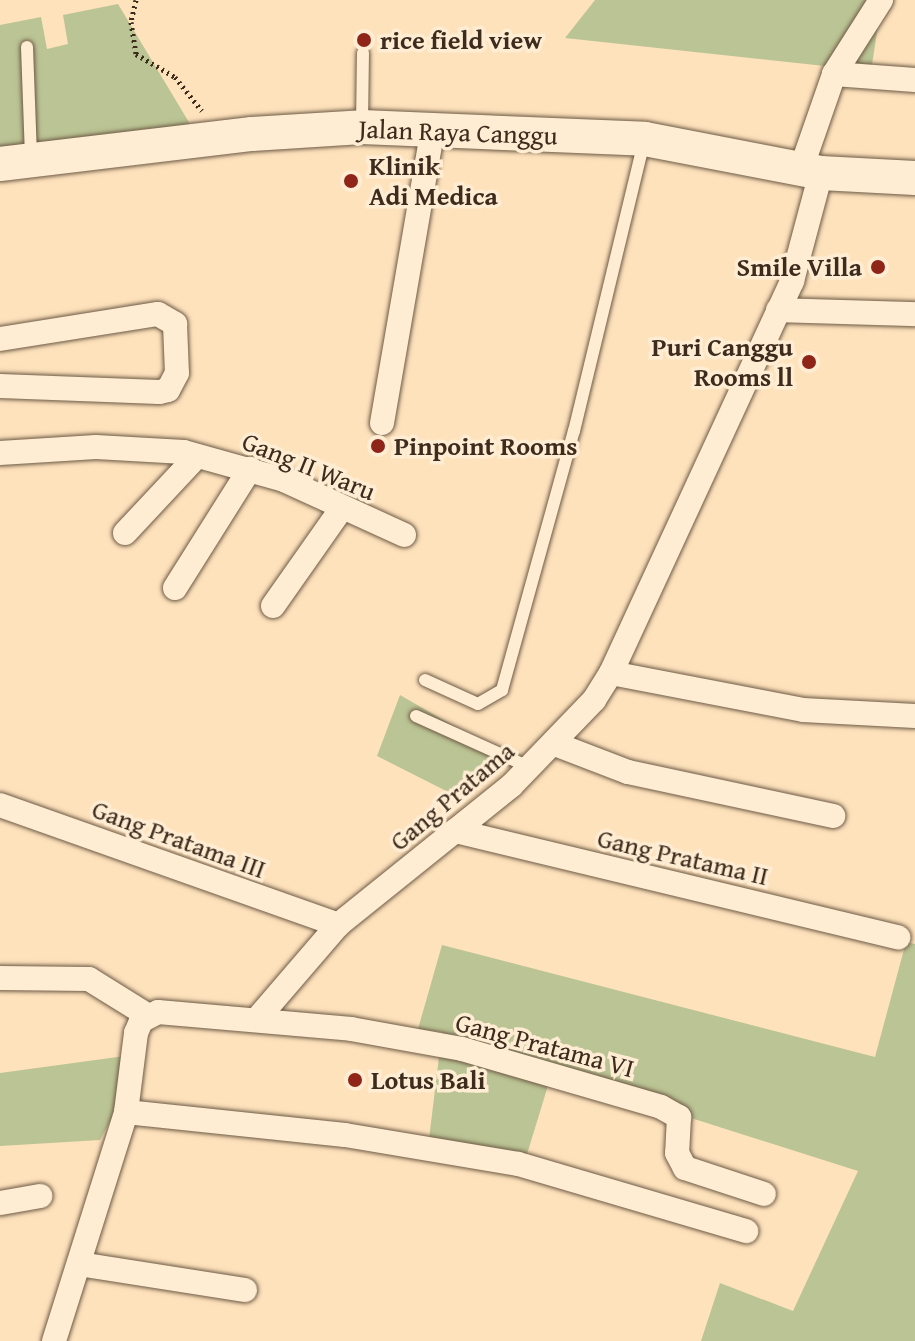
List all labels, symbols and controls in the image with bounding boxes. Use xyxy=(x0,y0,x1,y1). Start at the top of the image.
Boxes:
place label: rice field view xyxy=(380,24,542,56)
marker: rice field view xyxy=(355,31,373,49)
street label: Jalan Raya Canggu xyxy=(358,113,558,151)
place label: Klinik Adi Medica xyxy=(369,150,498,212)
marker: Klinik Adi Medica xyxy=(340,170,362,192)
place label: Smile Villa xyxy=(737,251,862,283)
marker: Smile Villa xyxy=(869,258,887,276)
place label: Puri Canggu Rooms ll xyxy=(652,331,793,392)
marker: Puri Canggu Rooms ll xyxy=(800,353,818,371)
street label: Gang II Waru xyxy=(238,425,380,507)
place label: Pinpoint Rooms xyxy=(394,430,577,462)
marker: Pinpoint Rooms xyxy=(369,437,387,455)
street label: Gang Pratama xyxy=(384,735,520,857)
street label: Gang Pratama III xyxy=(88,793,270,885)
street label: Gang Pratama II xyxy=(595,822,771,892)
street label: Gang Pratama VI xyxy=(452,1006,638,1084)
place label: Lotus Bali xyxy=(371,1064,486,1096)
marker: Lotus Bali xyxy=(346,1071,364,1089)

